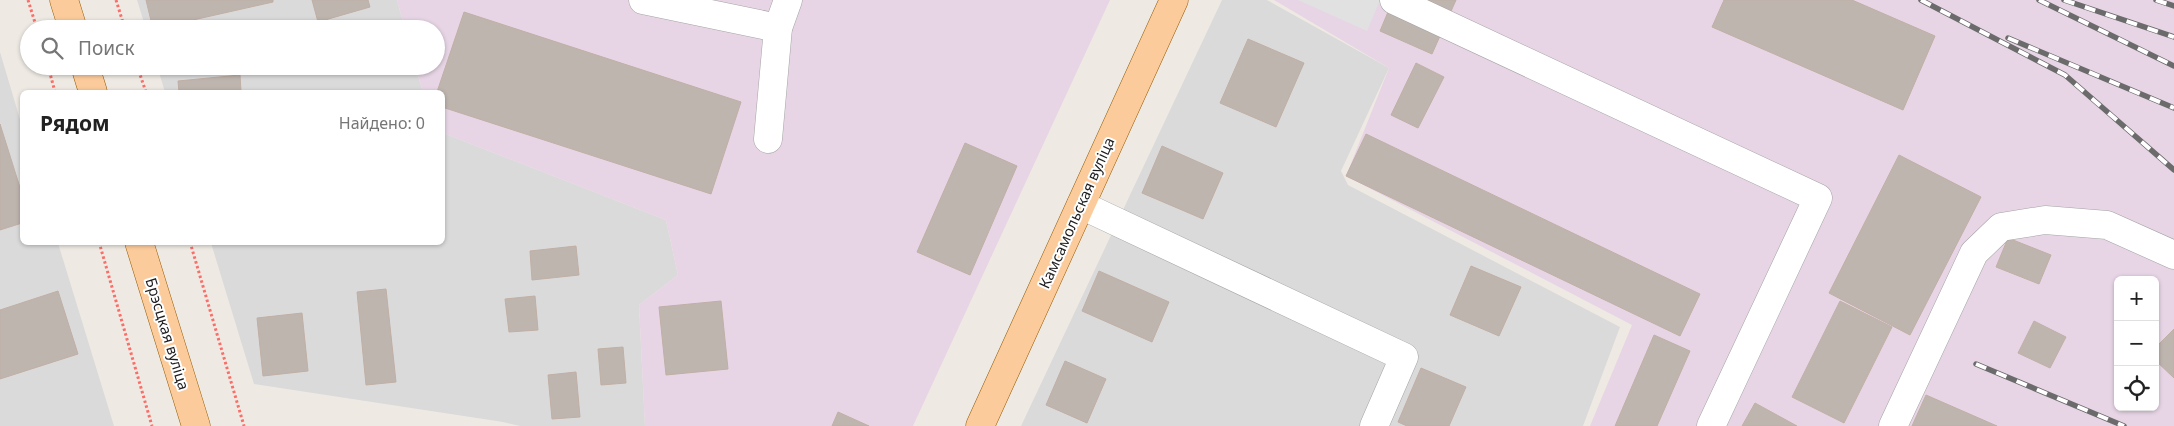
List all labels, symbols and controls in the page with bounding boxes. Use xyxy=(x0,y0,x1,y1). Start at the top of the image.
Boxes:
search box xyxy=(20,20,445,75)
icon: search xyxy=(38,34,66,62)
text: Поиск xyxy=(78,35,134,61)
text: Рядом xyxy=(40,109,110,137)
text: Найдено: 0 xyxy=(339,112,425,134)
street label: Камсамольская вуліца xyxy=(1034,134,1118,291)
street label: Брэсцкая вуліца xyxy=(141,275,195,392)
map controls xyxy=(2114,276,2159,411)
button: + xyxy=(2114,276,2159,321)
button: − xyxy=(2114,321,2159,366)
button: locate xyxy=(2114,366,2159,411)

